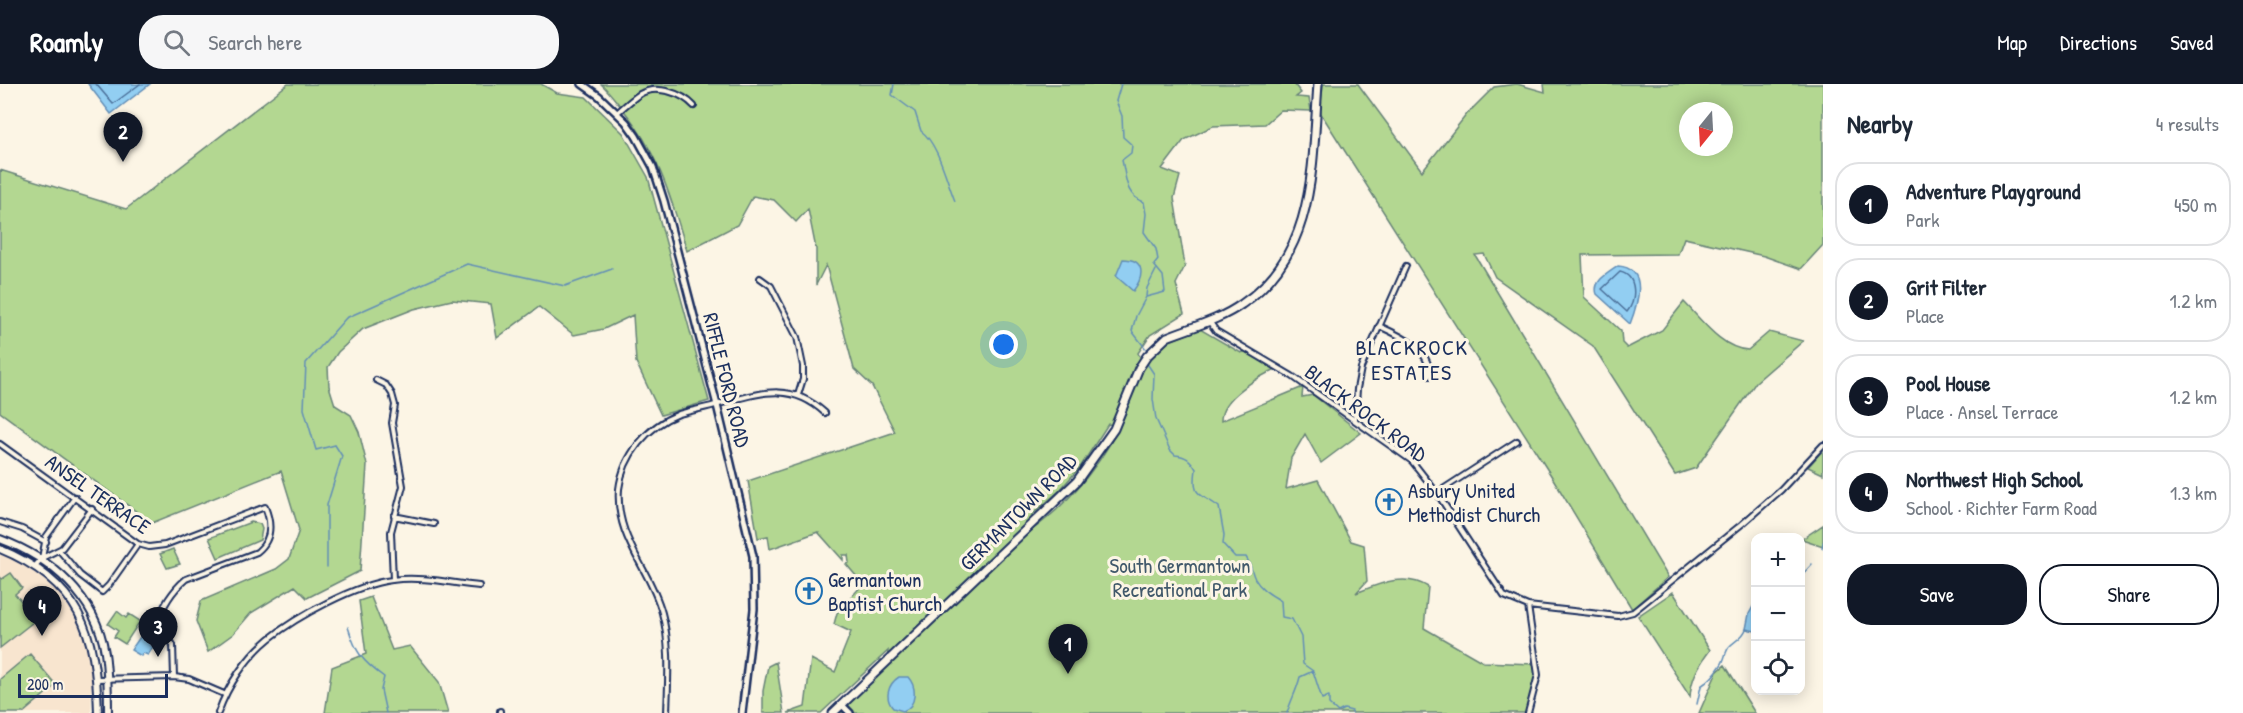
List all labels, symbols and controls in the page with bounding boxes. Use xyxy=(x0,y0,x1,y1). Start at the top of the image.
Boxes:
search box xyxy=(139,15,559,69)
text: Roamly xyxy=(30,23,103,61)
icon: search xyxy=(160,26,193,59)
text: Search here xyxy=(208,27,302,57)
text: Map xyxy=(1997,28,2027,57)
text: Directions xyxy=(2060,28,2137,57)
text: Saved xyxy=(2170,28,2213,57)
north arrow xyxy=(1679,102,1733,156)
text: Nearby xyxy=(1847,106,1913,141)
text: 4 results xyxy=(2156,110,2219,137)
pin: 2 xyxy=(104,112,142,162)
text: Adventure Playground xyxy=(1906,176,2080,206)
text: 1 xyxy=(1865,191,1872,218)
text: 450 m xyxy=(2174,191,2217,218)
text: Park xyxy=(1906,206,1939,233)
text: Grit Filter xyxy=(1906,272,1986,302)
text: 2 xyxy=(1864,287,1873,314)
text: 1.2 km xyxy=(2170,287,2217,314)
text: Place xyxy=(1906,302,1945,329)
street label: RIFFLE FORD ROAD xyxy=(696,310,758,450)
your location xyxy=(989,330,1018,359)
district label: BLACKROCK ESTATES xyxy=(1356,332,1468,387)
street label: BLACK ROCK ROAD xyxy=(1299,357,1433,469)
text: Pool House xyxy=(1906,368,1990,398)
text: 3 xyxy=(1864,383,1873,410)
text: 1.2 km xyxy=(2170,383,2217,410)
text: Place · Ansel Terrace xyxy=(1906,398,2058,425)
street label: ANSEL TERRACE xyxy=(40,447,156,541)
street label: GERMANTOWN ROAD xyxy=(953,447,1083,577)
text: Northwest High School xyxy=(1906,464,2083,494)
place label: Asbury United Methodist Church xyxy=(1408,476,1540,529)
text: 4 xyxy=(1865,479,1872,506)
text: 1.3 km xyxy=(2170,479,2217,506)
church icon: Asbury United Methodist Church xyxy=(1374,487,1404,517)
text: School · Richter Farm Road xyxy=(1906,494,2097,521)
map controls xyxy=(1751,533,1805,695)
button: + xyxy=(1751,533,1805,587)
park label: South Germantown Recreational Park xyxy=(1110,551,1250,604)
button: Save xyxy=(1847,564,2027,625)
button: Share xyxy=(2039,564,2219,625)
place label: Germantown Baptist Church xyxy=(828,565,942,618)
church icon: Germantown Baptist Church xyxy=(794,576,824,606)
pin: 4 xyxy=(22,586,62,636)
button: − xyxy=(1751,587,1805,641)
pin: 3 xyxy=(138,608,178,657)
pin: 1 xyxy=(1048,624,1088,674)
button: locate xyxy=(1751,641,1805,695)
scale bar xyxy=(18,671,168,698)
text: 200 m xyxy=(27,673,63,695)

